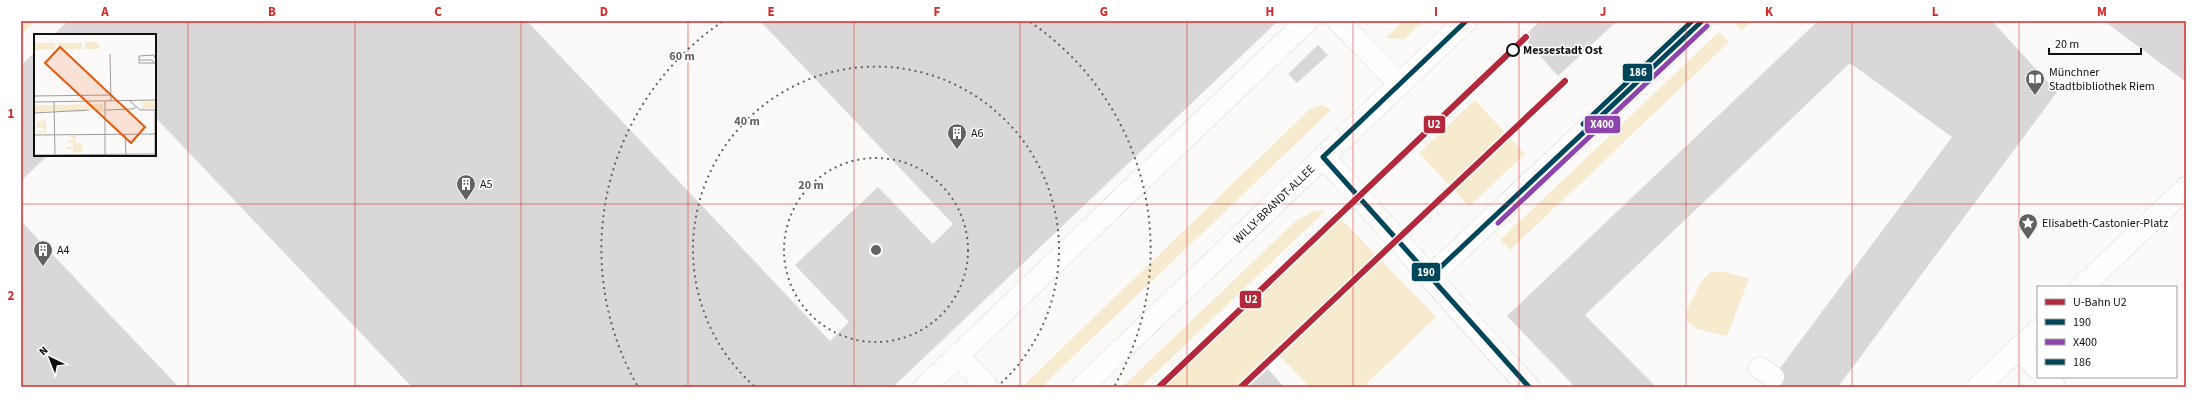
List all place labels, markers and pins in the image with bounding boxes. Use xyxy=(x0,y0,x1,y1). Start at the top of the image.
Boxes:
place label: Messestadt Ost xyxy=(1523,42,1603,59)
marker: Messestadt Ost xyxy=(1506,43,1520,57)
place label: Münchner Stadtbibliothek Riem xyxy=(2049,64,2155,95)
library icon: Münchner Stadtbibliothek Riem xyxy=(2024,68,2046,96)
building icon: A6 xyxy=(946,122,968,150)
place label: A6 xyxy=(971,125,984,142)
building icon: A5 xyxy=(455,173,477,201)
place label: A5 xyxy=(480,176,493,193)
place icon: Elisabeth-Castonier-Platz xyxy=(2017,212,2039,240)
place label: Elisabeth-Castonier-Platz xyxy=(2042,215,2168,232)
building icon: A4 xyxy=(32,239,54,267)
place label: A4 xyxy=(57,242,70,259)
centre of rings xyxy=(869,243,883,257)

